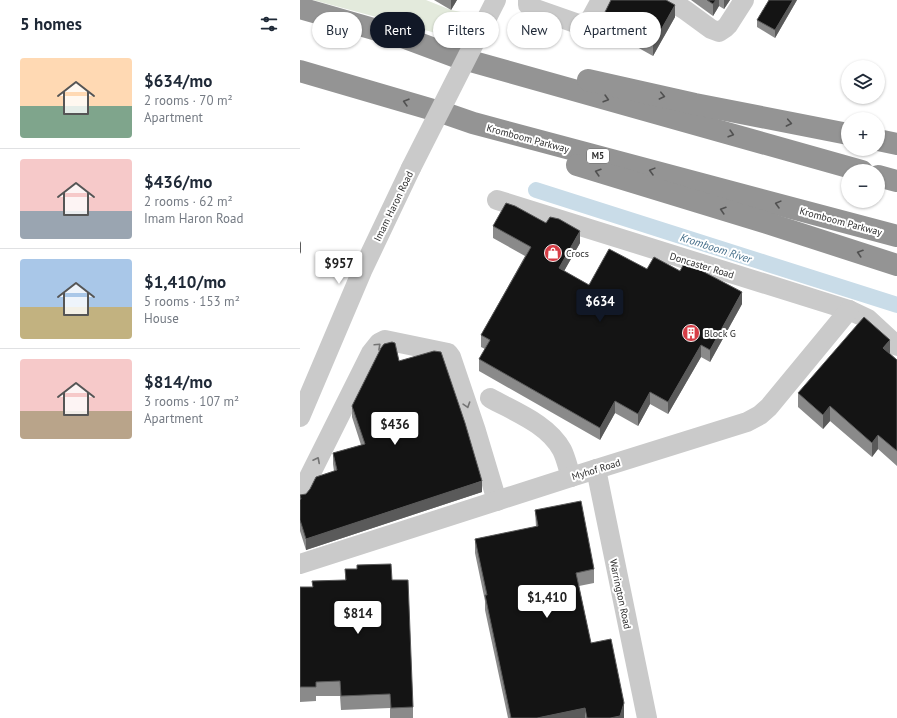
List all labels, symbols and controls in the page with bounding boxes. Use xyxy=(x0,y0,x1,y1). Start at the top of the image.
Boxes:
chip: Buy xyxy=(312,12,362,48)
chip: Rent xyxy=(370,12,425,48)
chip: Filters xyxy=(433,12,499,48)
chip: New xyxy=(507,12,562,48)
chip: Apartment xyxy=(570,12,661,48)
text: 5 homes xyxy=(20,13,82,35)
icon: filters xyxy=(258,13,280,35)
map controls xyxy=(841,60,885,208)
button: layers xyxy=(841,60,885,104)
text: $634/mo xyxy=(144,70,212,92)
icon: home xyxy=(52,74,100,122)
text: 2 rooms · 70 m² xyxy=(144,92,233,109)
one-way arrow xyxy=(659,92,665,100)
one-way arrow xyxy=(602,94,609,103)
one-way arrow xyxy=(403,98,410,107)
text: Apartment xyxy=(144,109,203,126)
button: + xyxy=(841,112,885,156)
one-way arrow xyxy=(786,118,792,126)
street label: Kromboom Parkway xyxy=(485,121,571,156)
one-way arrow xyxy=(727,129,734,138)
road number: M5 xyxy=(587,149,609,163)
button: − xyxy=(841,164,885,208)
one-way arrow xyxy=(649,167,656,176)
one-way arrow xyxy=(595,168,602,177)
street label: Imam Haron Road xyxy=(371,169,416,243)
text: $436/mo xyxy=(144,171,212,193)
icon: home xyxy=(52,175,100,223)
text: 2 rooms · 62 m² xyxy=(144,193,233,210)
one-way arrow xyxy=(775,201,781,209)
street label: Kromboom Parkway xyxy=(798,204,884,239)
one-way arrow xyxy=(719,206,726,215)
text: Imam Haron Road xyxy=(144,210,244,227)
water label: Kromboom River xyxy=(679,230,755,267)
shop icon: Crocs xyxy=(543,243,563,263)
place label: Crocs xyxy=(566,247,589,260)
one-way arrow xyxy=(857,249,864,258)
street label: Doncaster Road xyxy=(668,250,736,281)
pin: $957 xyxy=(315,251,363,285)
text: $957 xyxy=(324,255,354,272)
text: $1,410/mo xyxy=(144,271,226,293)
icon: home xyxy=(52,275,100,323)
pin: $634 xyxy=(576,289,624,323)
text: 5 rooms · 153 m² xyxy=(144,293,240,310)
text: $634 xyxy=(585,293,615,310)
text: House xyxy=(144,310,179,327)
building icon: Block G xyxy=(681,323,701,343)
place label: Block G xyxy=(704,327,736,340)
one-way arrow xyxy=(373,343,380,350)
text: $814/mo xyxy=(144,371,212,393)
icon: home xyxy=(52,375,100,423)
text: 3 rooms · 107 m² xyxy=(144,393,239,410)
one-way arrow xyxy=(463,402,471,409)
text: Apartment xyxy=(144,410,203,427)
pin: $436 xyxy=(371,412,419,446)
text: $436 xyxy=(380,416,410,433)
street label: Myhof Road xyxy=(570,456,622,483)
one-way arrow xyxy=(313,457,320,465)
street label: Warrington Road xyxy=(607,558,634,630)
pin: $1,410 xyxy=(514,585,580,619)
text: $1,410 xyxy=(527,589,567,606)
pin: $814 xyxy=(334,601,382,635)
text: $814 xyxy=(343,605,373,622)

